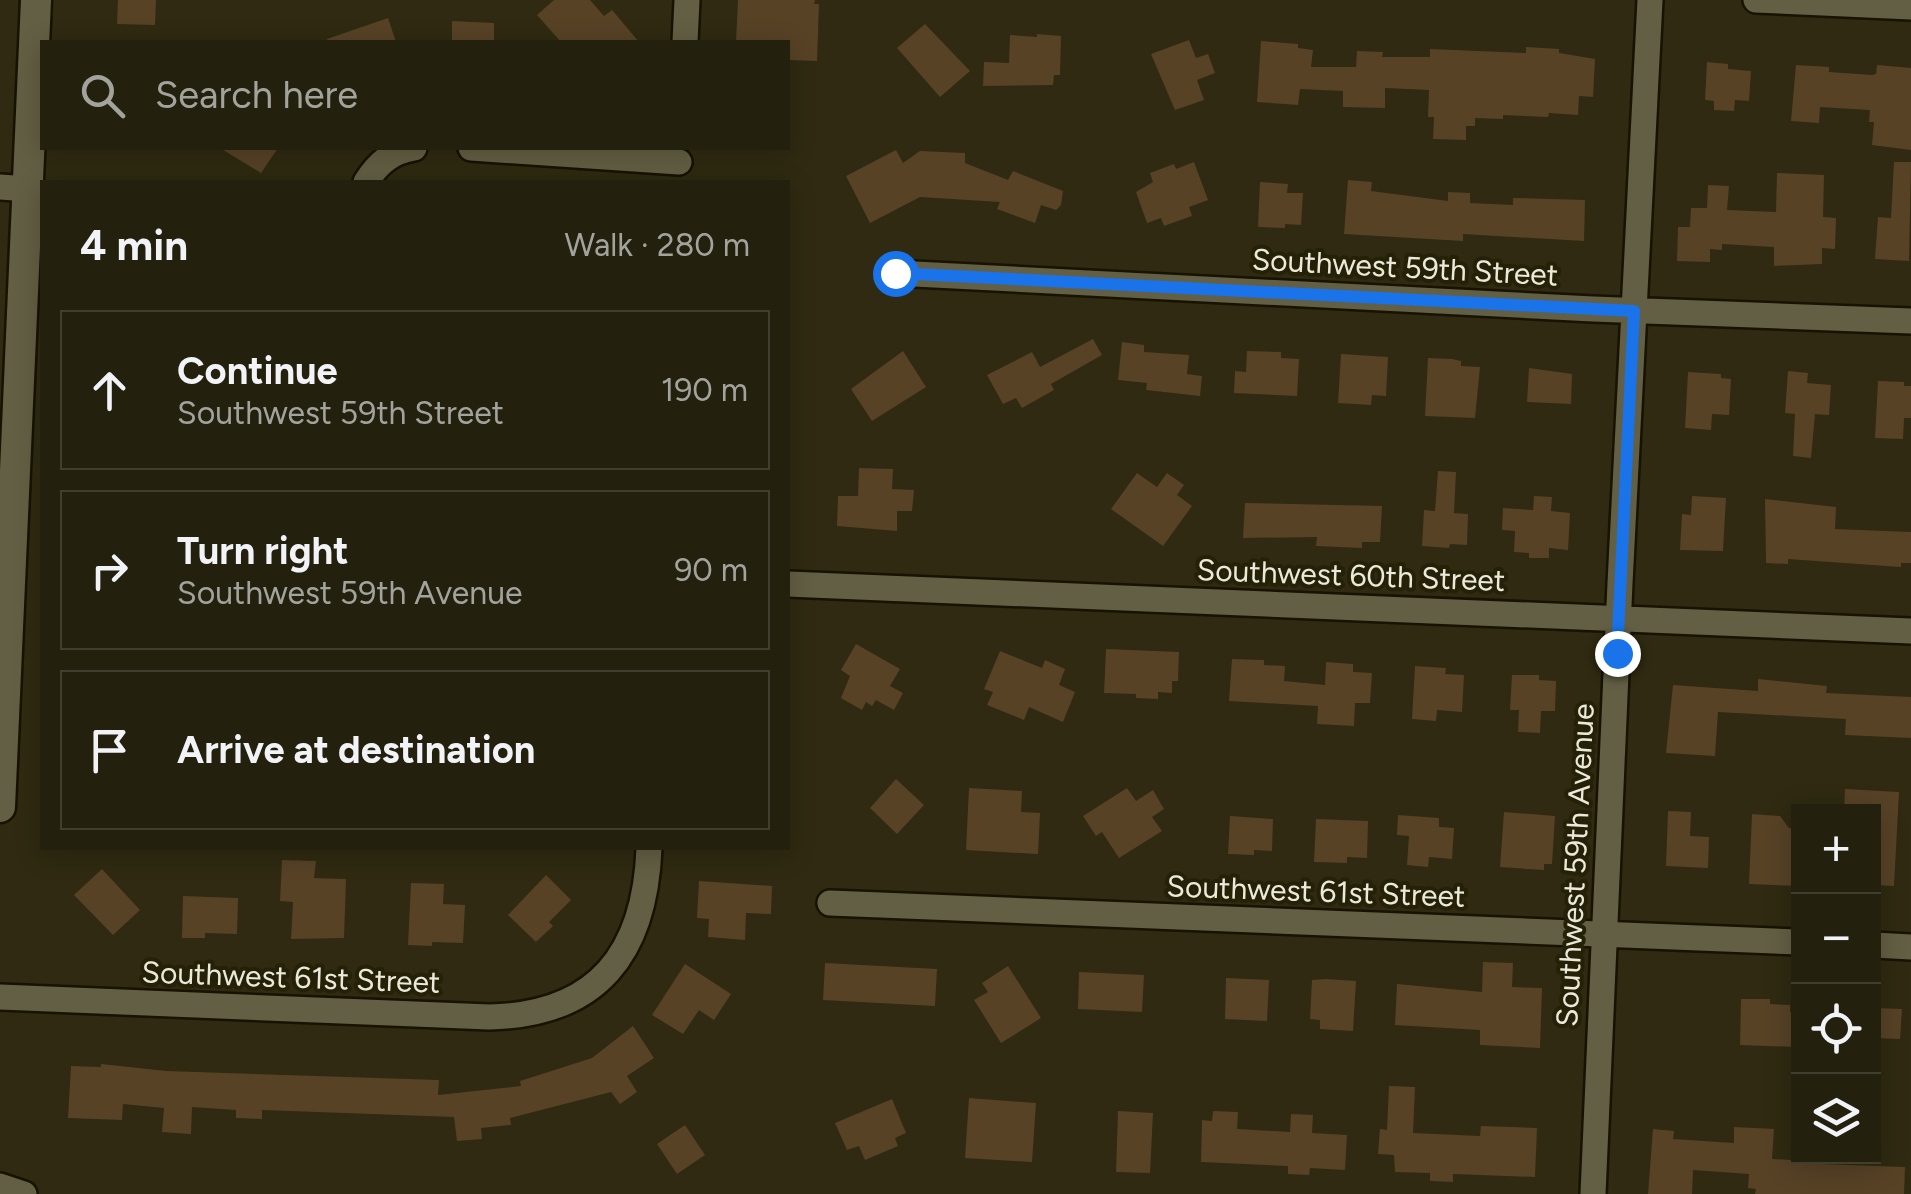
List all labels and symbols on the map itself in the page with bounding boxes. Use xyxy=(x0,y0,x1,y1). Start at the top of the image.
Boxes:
street label: Southwest 59th Street xyxy=(1251,241,1559,293)
route start xyxy=(873,251,919,297)
street label: Southwest 60th Street xyxy=(1196,551,1506,599)
route end xyxy=(1595,631,1641,677)
street label: Southwest 59th Avenue xyxy=(1548,702,1602,1028)
street label: Southwest 61st Street xyxy=(1166,867,1466,915)
street label: Southwest 61st Street xyxy=(141,953,441,1001)

